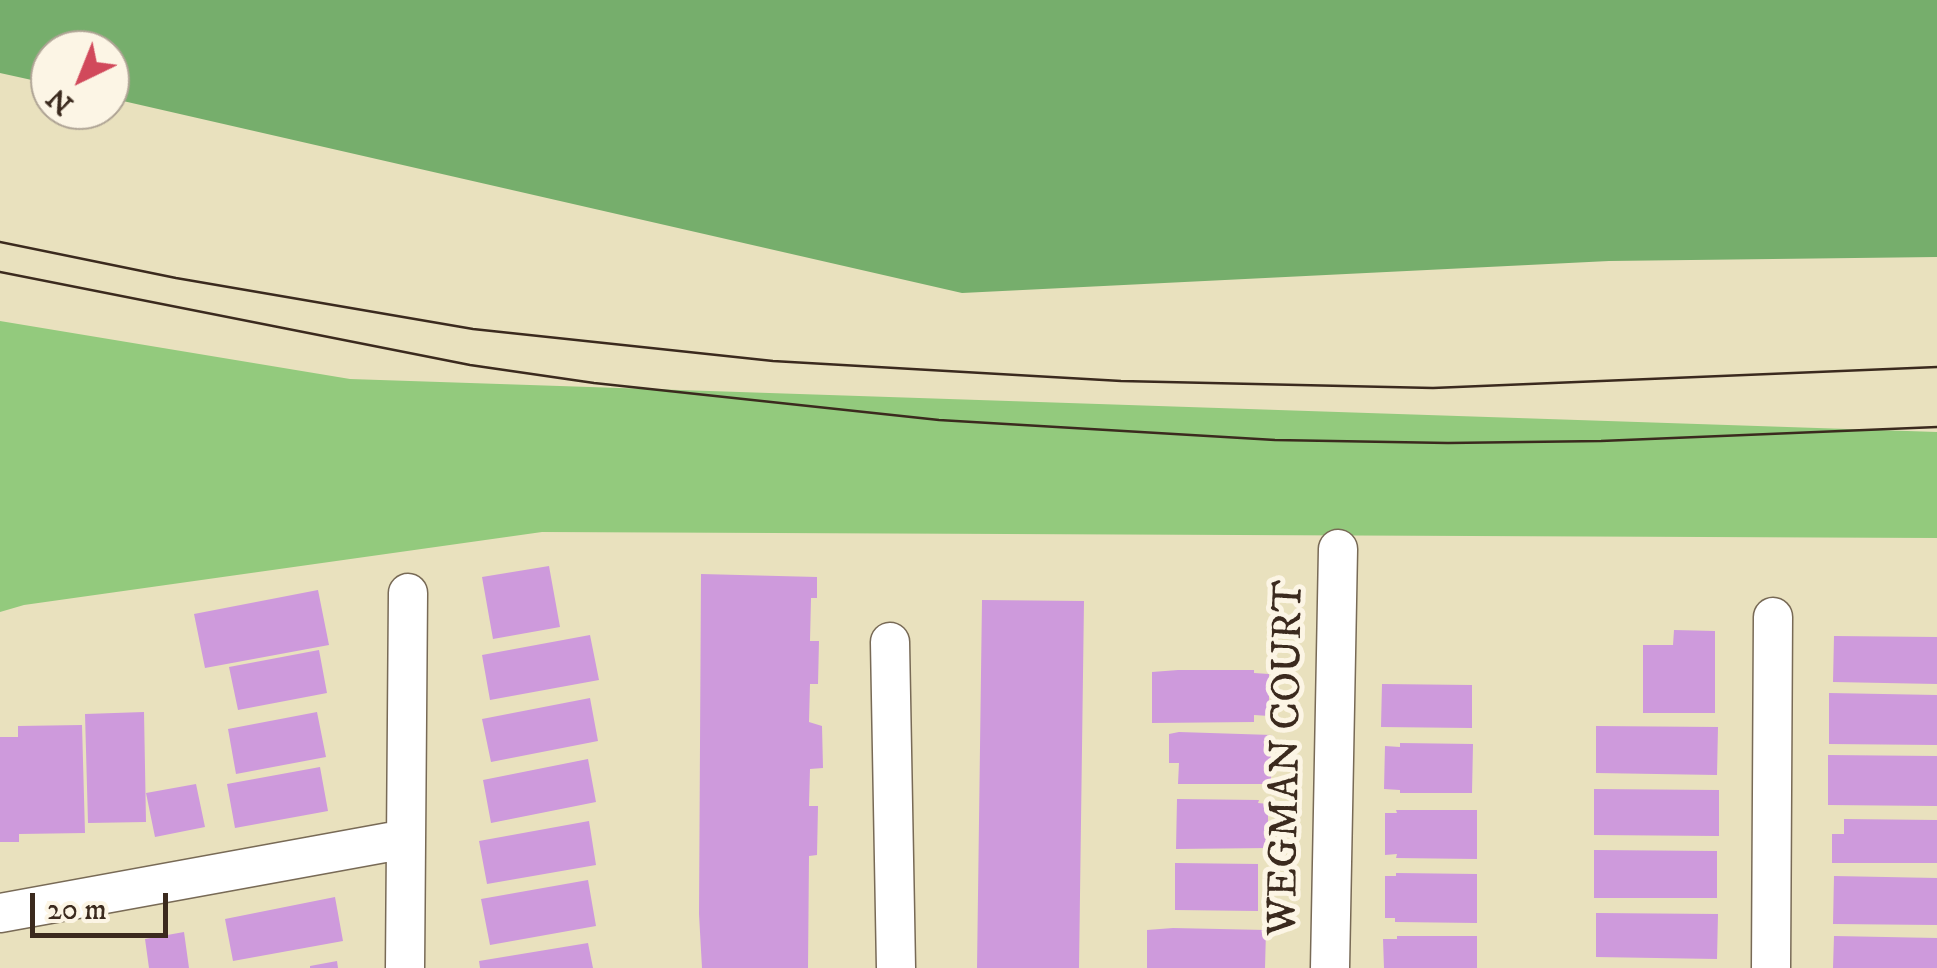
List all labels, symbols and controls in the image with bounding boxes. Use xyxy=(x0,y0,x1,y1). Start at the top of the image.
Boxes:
north arrow xyxy=(30,30,130,130)
text: N xyxy=(40,80,81,121)
street label: WEGMAN COURT xyxy=(1261,580,1317,936)
scale bar xyxy=(35,873,172,935)
text: 20 m xyxy=(47,892,107,929)

